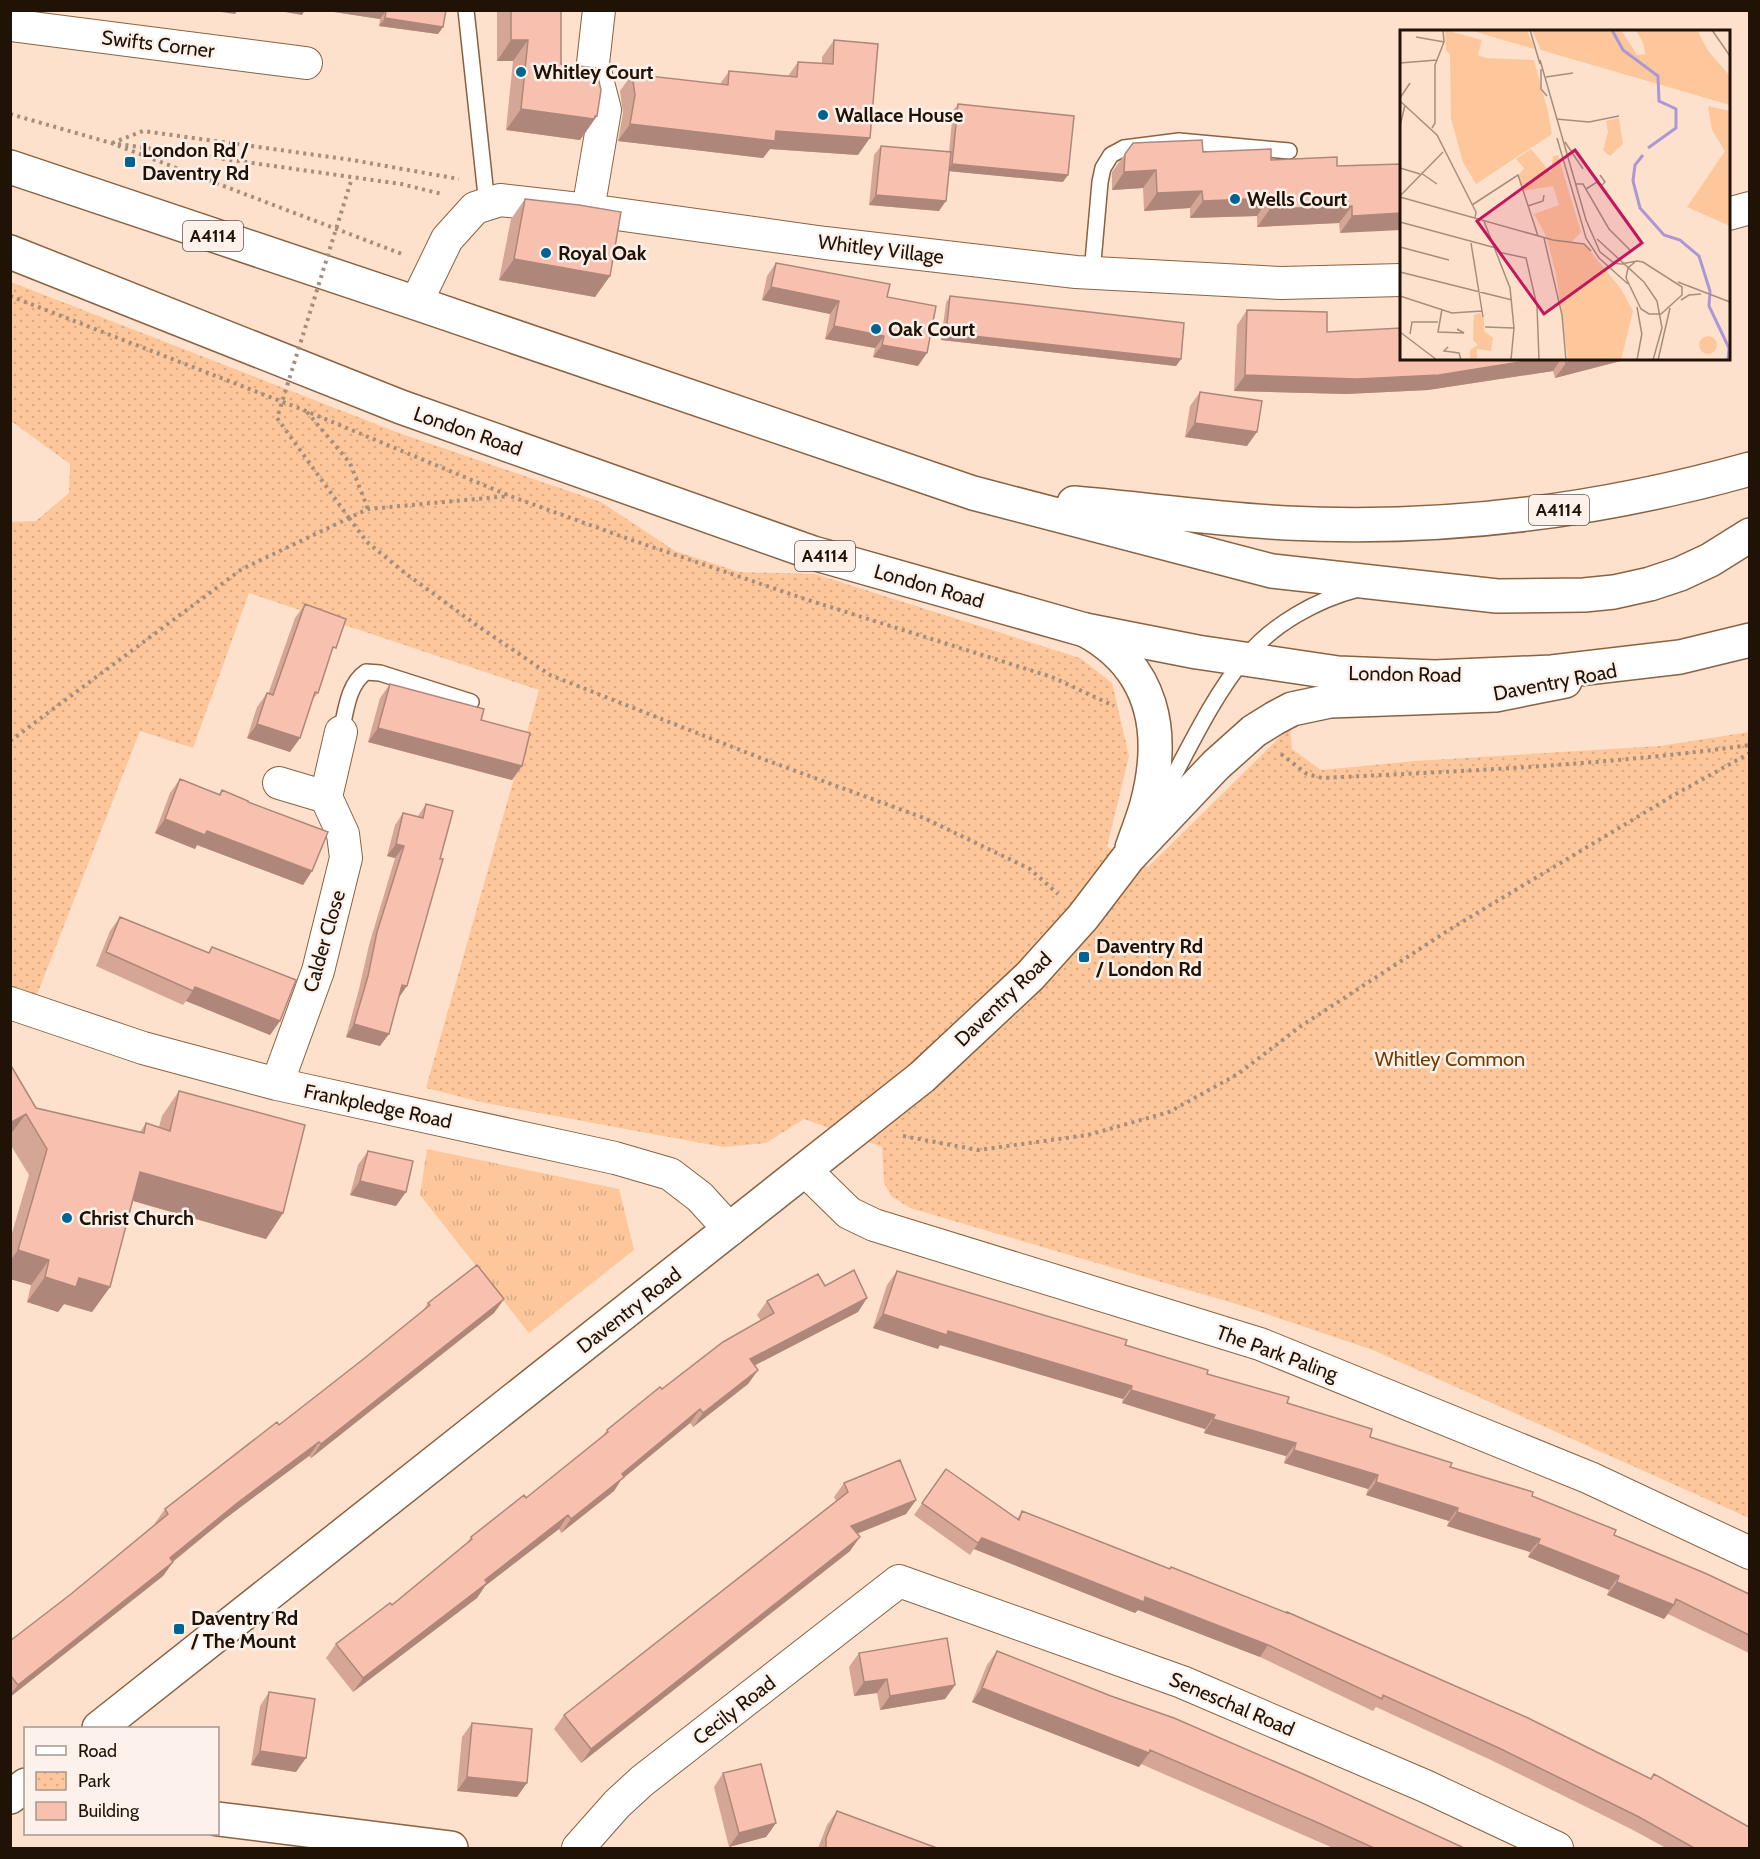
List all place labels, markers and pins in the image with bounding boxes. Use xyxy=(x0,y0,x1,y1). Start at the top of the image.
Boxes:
place label: Whitley Court xyxy=(533,60,654,84)
marker: Whitley Court xyxy=(514,65,528,79)
place label: Wallace House xyxy=(835,103,963,127)
marker: Wallace House xyxy=(816,108,830,122)
place label: London Rd / Daventry Rd xyxy=(142,138,249,185)
marker: London Rd / Daventry Rd xyxy=(123,155,137,169)
place label: Wells Court xyxy=(1247,187,1347,211)
marker: Wells Court xyxy=(1228,192,1242,206)
place label: Royal Oak xyxy=(558,241,647,265)
marker: Royal Oak xyxy=(539,246,553,260)
place label: Oak Court xyxy=(888,317,975,341)
marker: Oak Court xyxy=(869,322,883,336)
place label: Daventry Rd / London Rd xyxy=(1095,934,1203,981)
marker: Daventry Rd / London Rd xyxy=(1077,950,1091,964)
place label: Christ Church xyxy=(79,1206,194,1230)
marker: Christ Church xyxy=(60,1211,74,1225)
place label: Daventry Rd / The Mount xyxy=(190,1606,298,1653)
marker: Daventry Rd / The Mount xyxy=(172,1622,186,1636)

